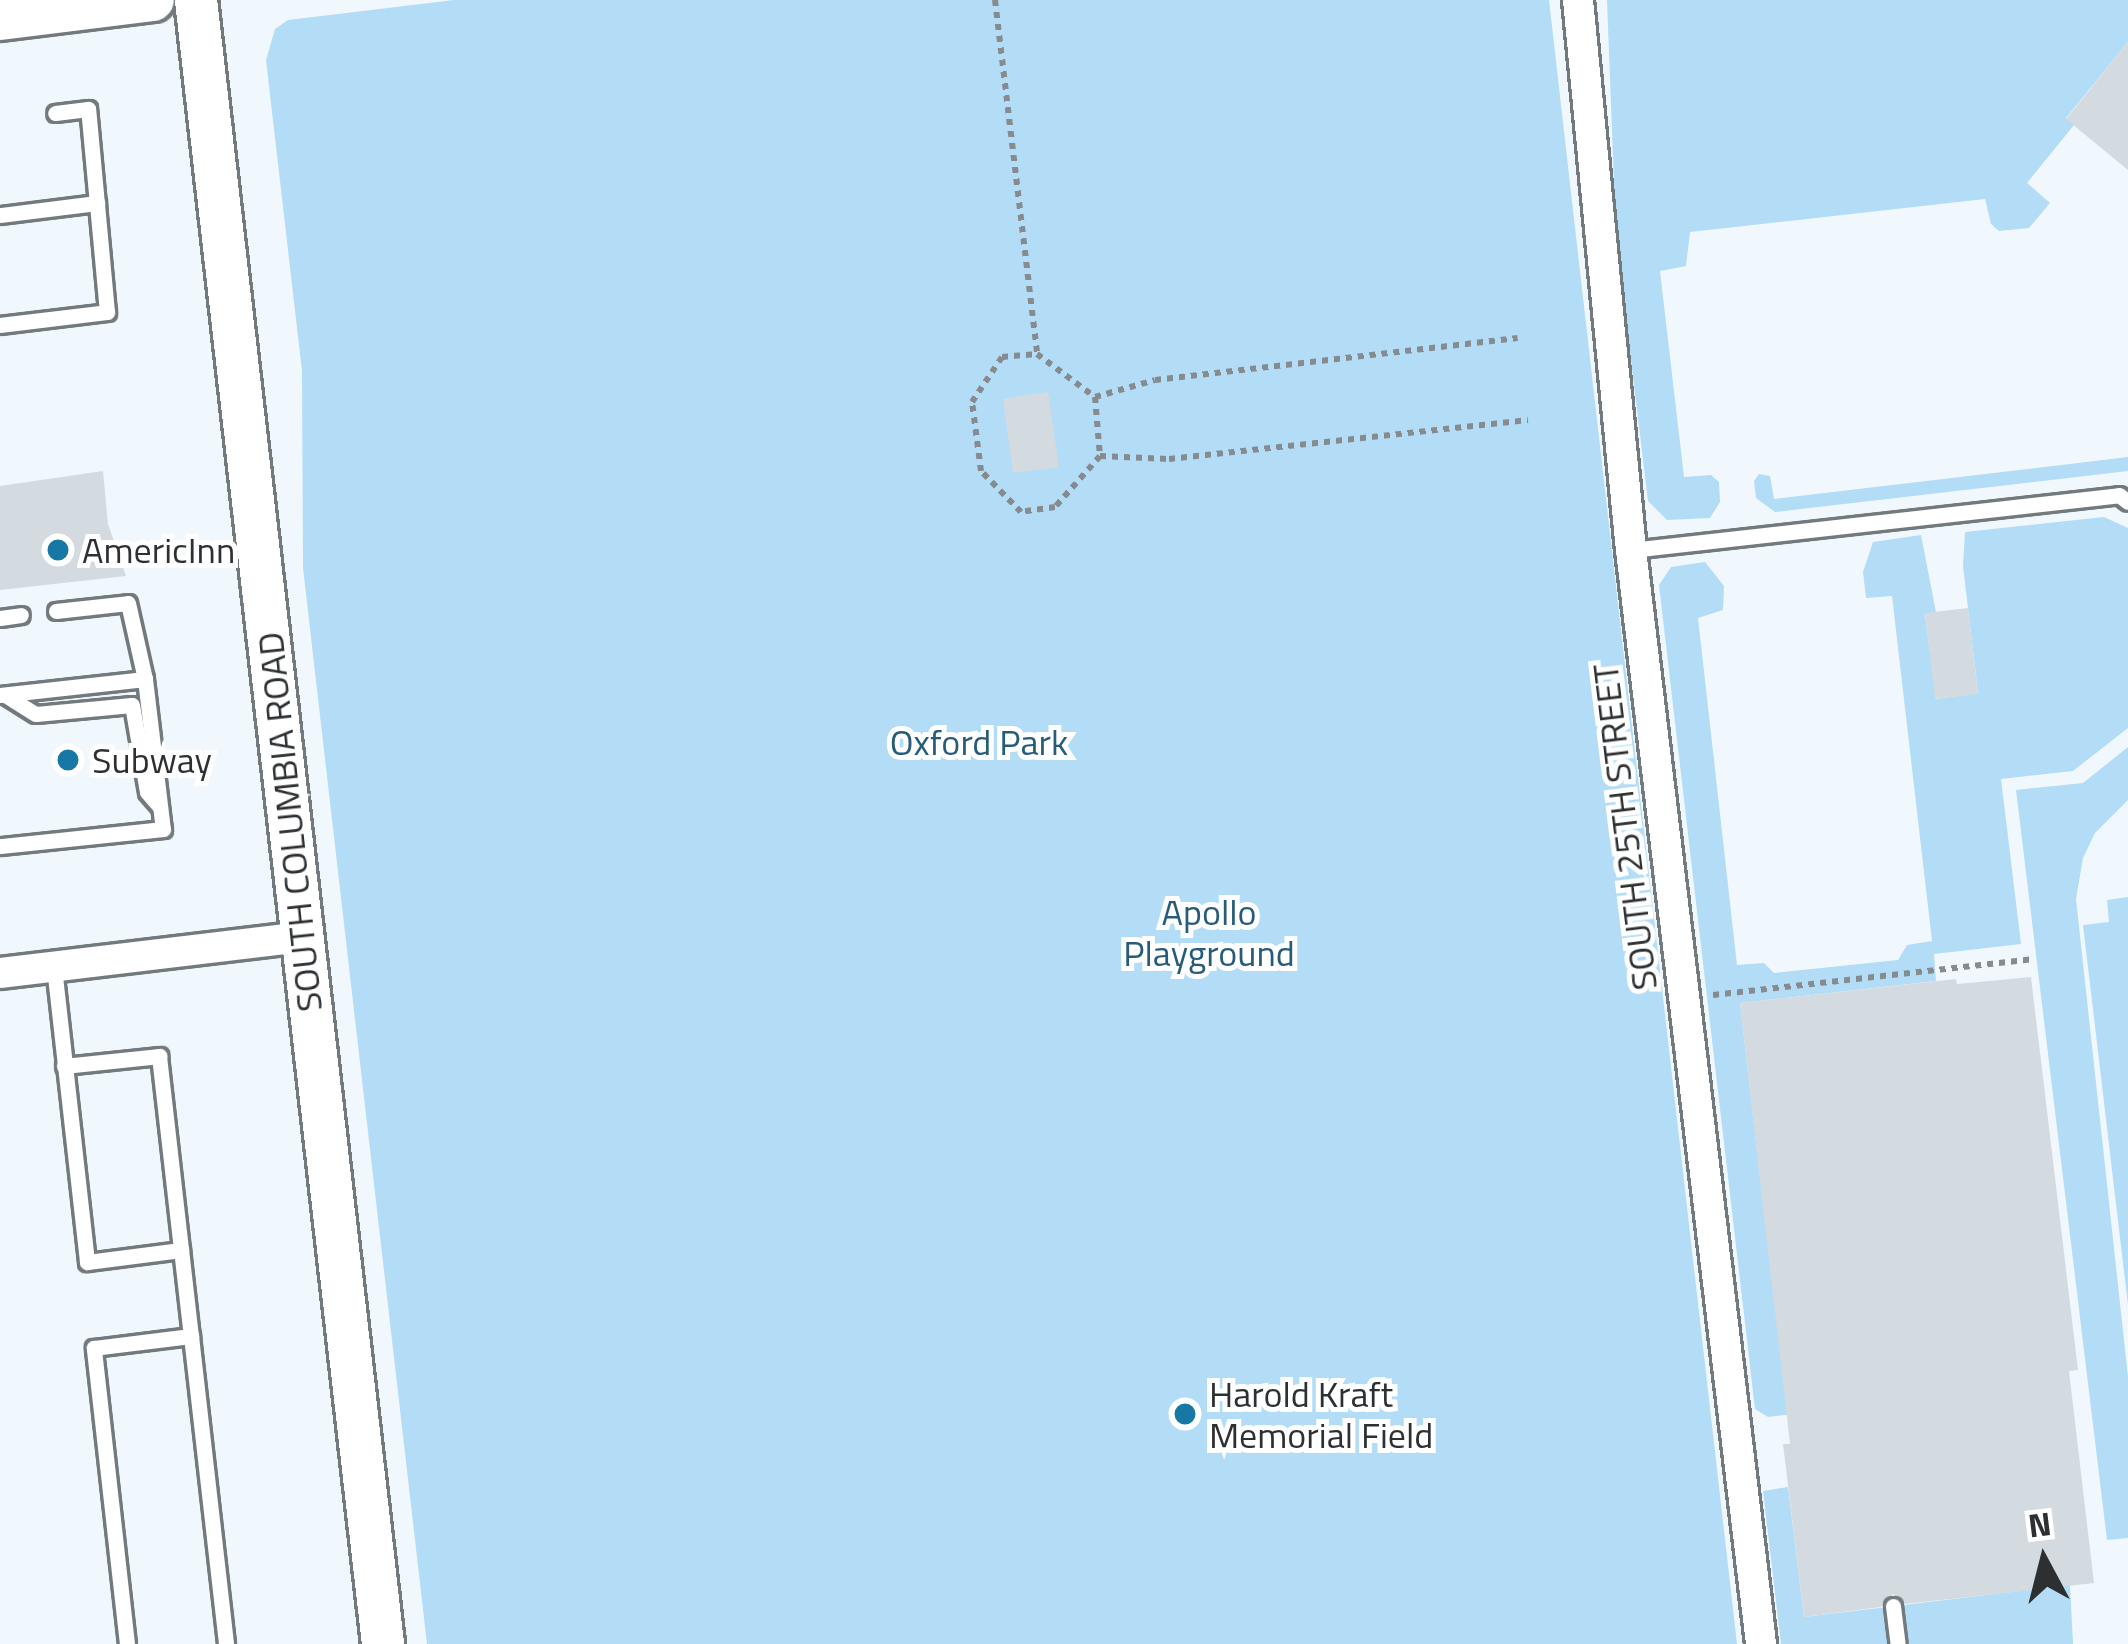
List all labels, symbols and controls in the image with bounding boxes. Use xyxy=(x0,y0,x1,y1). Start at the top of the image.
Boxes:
place label: AmericInn xyxy=(82,528,235,572)
marker: AmericInn xyxy=(45,537,71,563)
street label: SOUTH COLUMBIA ROAD xyxy=(248,630,330,1014)
street label: SOUTH 25TH STREET xyxy=(1583,661,1665,993)
park label: Oxford Park xyxy=(890,720,1068,764)
place label: Subway xyxy=(92,738,212,782)
marker: Subway xyxy=(55,747,81,773)
park label: Apollo Playground xyxy=(1123,889,1295,974)
place label: Harold Kraft Memorial Field xyxy=(1209,1371,1433,1456)
marker: Harold Kraft Memorial Field xyxy=(1172,1401,1198,1427)
text: N xyxy=(2025,1498,2054,1550)
north arrow xyxy=(1984,1500,2104,1620)

